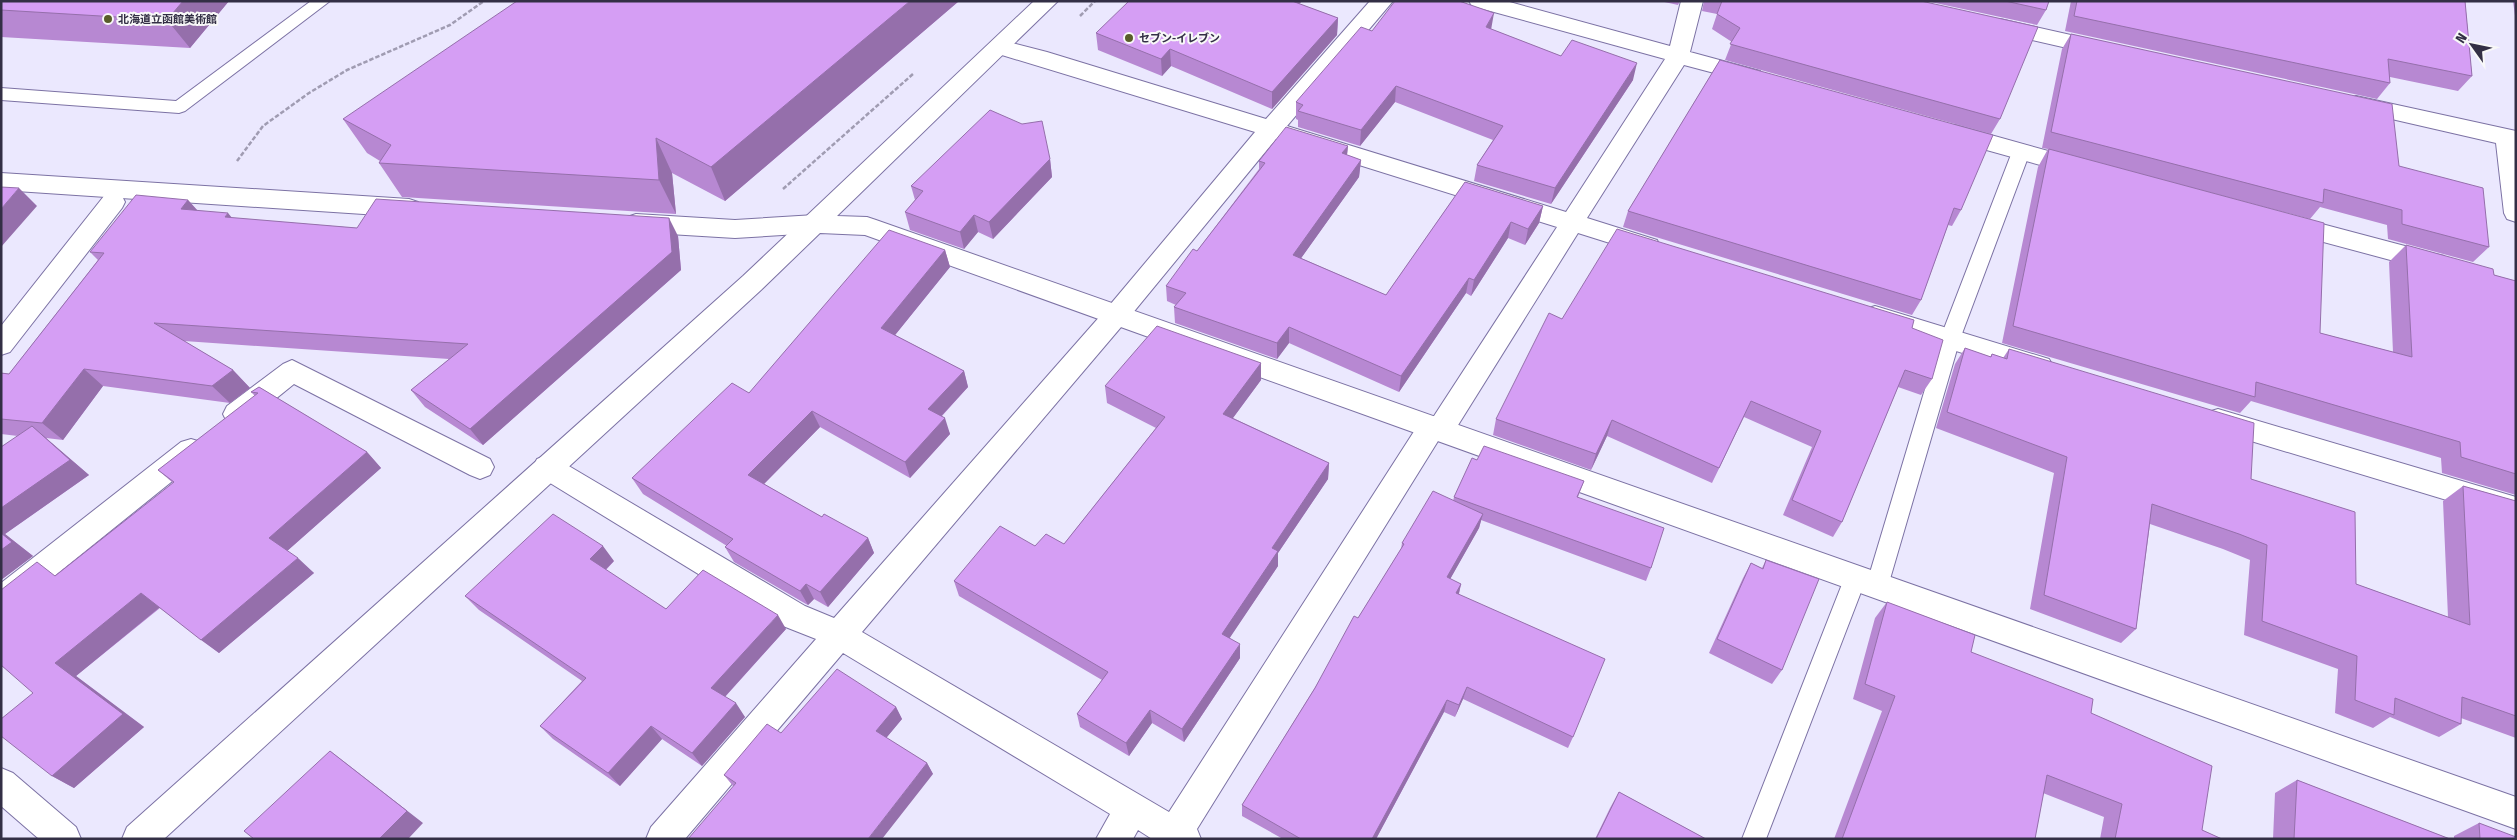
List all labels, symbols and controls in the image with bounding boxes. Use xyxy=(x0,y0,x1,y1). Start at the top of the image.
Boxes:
marker: 北海道立函館美術館 xyxy=(102,13,114,25)
place label: 北海道立函館美術館 xyxy=(118,13,217,26)
north arrow xyxy=(2447,20,2497,70)
text: N xyxy=(2452,30,2471,46)
marker: セブン-イレブン xyxy=(1123,32,1135,44)
place label: セブン-イレブン xyxy=(1139,32,1220,45)

